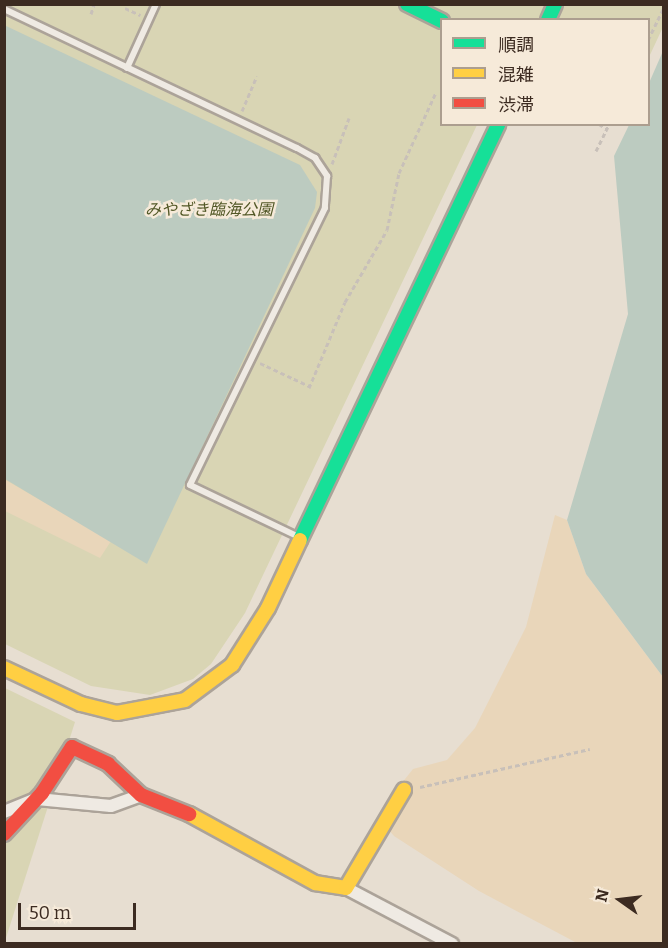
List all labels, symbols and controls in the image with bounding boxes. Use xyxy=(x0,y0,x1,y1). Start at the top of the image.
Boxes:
legend xyxy=(440,18,650,126)
text: 順調 xyxy=(498,34,534,56)
text: 混雑 xyxy=(498,64,534,86)
text: 渋滞 xyxy=(498,94,534,116)
park label: みやざき臨海公園 xyxy=(145,200,273,220)
north arrow xyxy=(590,870,650,930)
text: N xyxy=(591,887,613,904)
scale bar xyxy=(21,891,140,929)
text: 50 m xyxy=(29,902,71,924)

